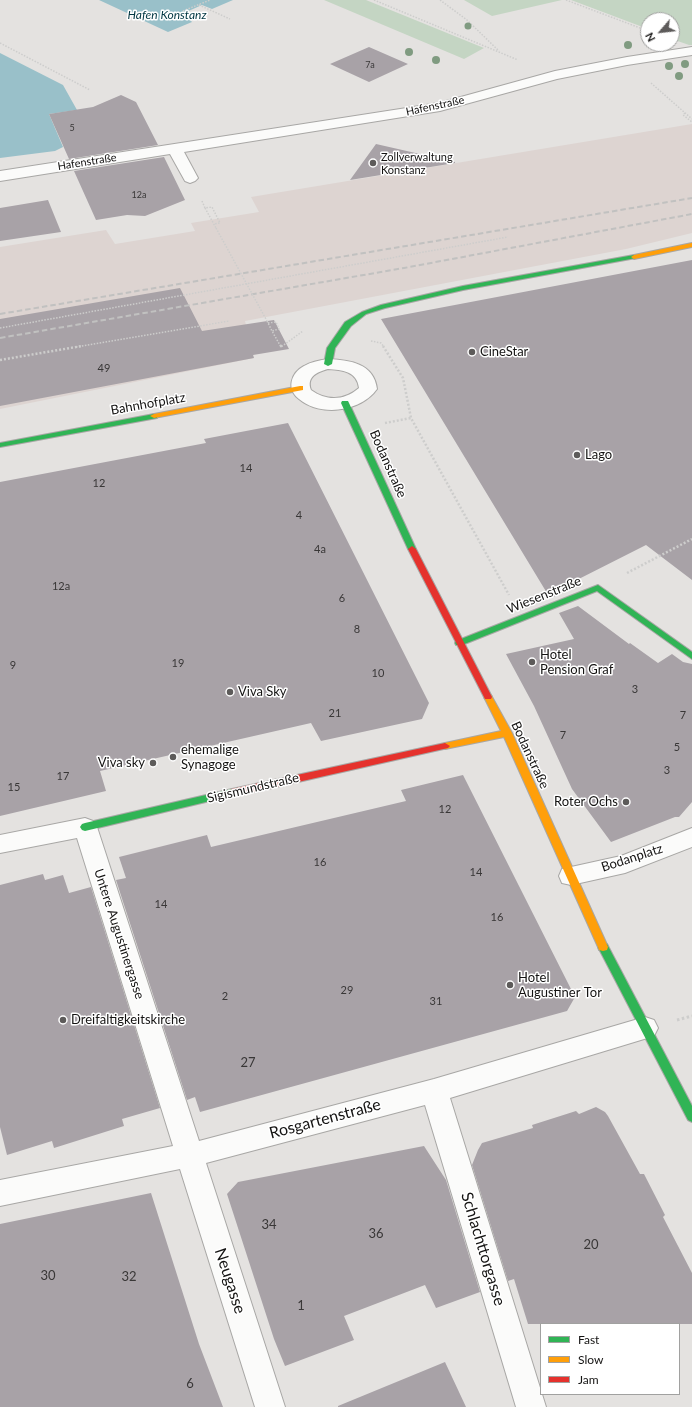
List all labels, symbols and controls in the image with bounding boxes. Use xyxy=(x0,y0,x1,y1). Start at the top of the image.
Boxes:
water label: Hafen Konstanz xyxy=(127,8,207,22)
north arrow xyxy=(640,12,680,52)
text: N xyxy=(642,31,658,44)
house number: 7a xyxy=(365,60,375,70)
street label: Hafenstraße xyxy=(405,93,465,119)
house number: 5 xyxy=(69,123,75,133)
place label: Zollverwaltung Konstanz xyxy=(381,150,453,176)
street label: Hafenstraße xyxy=(57,151,117,173)
marker: Zollverwaltung Konstanz xyxy=(368,158,378,168)
house number: 12a xyxy=(132,190,146,200)
place label: CineStar xyxy=(480,344,528,360)
marker: CineStar xyxy=(467,347,477,357)
house number: 49 xyxy=(98,361,110,375)
street label: Bahnhofplatz xyxy=(109,390,187,418)
street label: Bodanstraße xyxy=(366,428,410,500)
place label: Lago xyxy=(585,447,612,463)
marker: Lago xyxy=(572,450,582,460)
house number: 14 xyxy=(240,461,252,475)
house number: 12 xyxy=(93,476,105,490)
house number: 4 xyxy=(296,508,302,522)
house number: 4a xyxy=(314,542,326,556)
street label: Wiesenstraße xyxy=(504,573,584,617)
house number: 12a xyxy=(52,579,70,593)
house number: 6 xyxy=(339,591,345,605)
house number: 8 xyxy=(354,622,360,636)
place label: Hotel Pension Graf xyxy=(540,647,613,678)
house number: 19 xyxy=(172,656,184,670)
marker: Hotel Pension Graf xyxy=(527,657,537,667)
house number: 9 xyxy=(10,658,16,672)
house number: 10 xyxy=(372,666,384,680)
house number: 3 xyxy=(632,682,638,696)
place label: Viva Sky xyxy=(238,684,287,700)
marker: Viva Sky xyxy=(225,687,235,697)
house number: 21 xyxy=(329,706,341,720)
house number: 7 xyxy=(680,708,686,722)
street label: Bodanstraße xyxy=(508,719,552,791)
house number: 7 xyxy=(560,728,566,742)
house number: 5 xyxy=(674,740,680,754)
place label: ehemalige Synagoge xyxy=(181,742,239,773)
marker: ehemalige Synagoge xyxy=(168,752,178,762)
place label: Viva sky xyxy=(98,755,145,771)
marker: Viva sky xyxy=(148,758,158,768)
house number: 3 xyxy=(664,763,670,777)
house number: 17 xyxy=(57,769,69,783)
street label: Sigismundstraße xyxy=(206,770,300,806)
house number: 15 xyxy=(8,780,20,794)
place label: Roter Ochs xyxy=(554,794,618,810)
marker: Roter Ochs xyxy=(621,797,631,807)
house number: 12 xyxy=(439,802,451,816)
street label: Bodanplatz xyxy=(599,841,665,875)
house number: 16 xyxy=(314,855,326,869)
house number: 14 xyxy=(470,865,482,879)
street label: Untere Augustinergasse xyxy=(91,867,147,1001)
house number: 14 xyxy=(155,897,167,911)
house number: 16 xyxy=(491,910,503,924)
place label: Hotel Augustiner Tor xyxy=(518,970,602,1001)
marker: Hotel Augustiner Tor xyxy=(505,980,515,990)
house number: 29 xyxy=(341,983,353,997)
house number: 2 xyxy=(222,989,228,1003)
house number: 31 xyxy=(430,994,442,1008)
place label: Dreifaltigkeitskirche xyxy=(71,1012,185,1028)
marker: Dreifaltigkeitskirche xyxy=(58,1015,68,1025)
house number: 27 xyxy=(240,1055,256,1071)
street label: Rosgartenstraße xyxy=(267,1095,383,1143)
street label: Schlachttorgasse xyxy=(457,1190,509,1308)
house number: 34 xyxy=(261,1217,277,1233)
house number: 36 xyxy=(368,1226,384,1242)
house number: 20 xyxy=(583,1237,599,1253)
street label: Neugasse xyxy=(210,1246,250,1316)
house number: 30 xyxy=(40,1268,56,1284)
house number: 32 xyxy=(121,1269,137,1285)
house number: 1 xyxy=(297,1298,305,1314)
legend xyxy=(540,1323,680,1395)
text: Fast xyxy=(578,1332,599,1347)
text: Slow xyxy=(578,1352,603,1367)
text: Jam xyxy=(578,1372,599,1387)
house number: 6 xyxy=(186,1376,194,1392)

